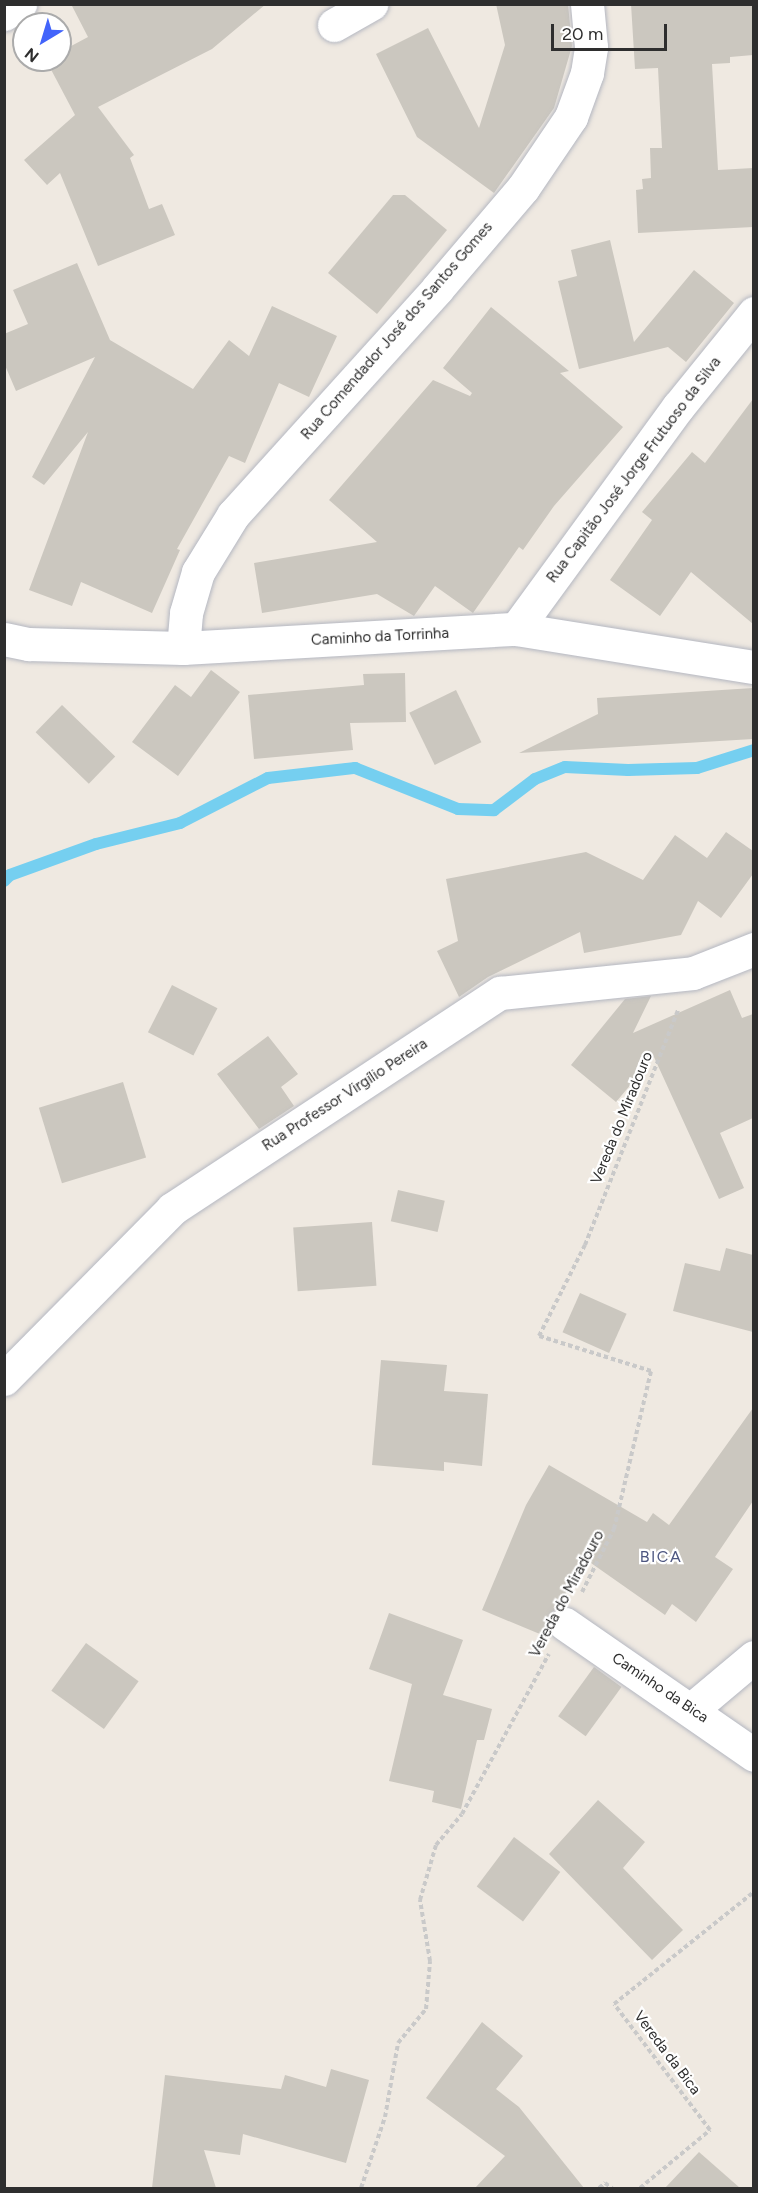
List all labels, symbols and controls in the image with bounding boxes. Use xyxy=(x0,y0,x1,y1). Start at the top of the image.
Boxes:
north arrow xyxy=(12,12,72,72)
scale bar xyxy=(554,12,670,50)
text: 20 m xyxy=(562,23,603,45)
text: N xyxy=(21,44,43,66)
street label: Rua Comendador José dos Santos Gomes xyxy=(298,219,496,443)
street label: Rua Capitão José Jorge Frutuoso da Silva xyxy=(543,354,725,586)
street label: Caminho da Torrinha xyxy=(311,624,449,650)
street label: Rua Professor Virgílio Pereira xyxy=(259,1035,431,1155)
street label: Vereda do Miradouro xyxy=(587,1049,657,1187)
street label: Vereda do Miradouro xyxy=(526,1527,608,1661)
district label: BICA xyxy=(640,1547,682,1567)
street label: Caminho da Bica xyxy=(608,1649,712,1727)
street label: Vereda da Bica xyxy=(630,2008,704,2098)

